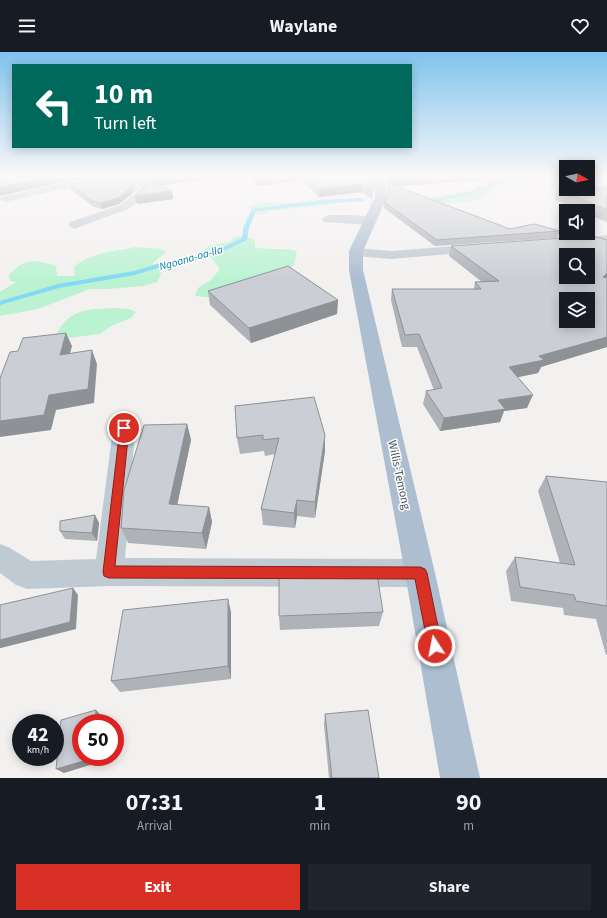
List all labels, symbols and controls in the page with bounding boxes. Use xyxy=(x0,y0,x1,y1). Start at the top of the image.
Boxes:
text: Waylane xyxy=(270,14,337,39)
icon: menu xyxy=(16,15,38,37)
icon: heart xyxy=(569,15,591,37)
text: 10 m xyxy=(94,74,153,114)
icon: left xyxy=(28,80,80,132)
text: Turn left xyxy=(94,111,156,136)
north arrow xyxy=(559,160,595,196)
map controls xyxy=(559,160,595,328)
button: sound xyxy=(559,204,595,240)
water label: Ngoana-oa-lla xyxy=(158,242,225,274)
button: search xyxy=(559,248,595,284)
button: layers xyxy=(559,292,595,328)
pin xyxy=(107,411,141,445)
icon: arrive xyxy=(113,417,135,439)
street label: Willis-Temong xyxy=(383,439,415,511)
position arrow xyxy=(414,625,456,667)
speed limit sign: 50 xyxy=(72,714,124,766)
text: 42 xyxy=(27,721,49,749)
text: km/h xyxy=(27,743,49,757)
text: 07:31 xyxy=(126,785,184,820)
text: 1 xyxy=(313,785,326,820)
text: 90 xyxy=(456,785,481,820)
text: Arrival xyxy=(137,817,172,835)
text: min xyxy=(309,817,330,835)
text: m xyxy=(463,817,474,835)
button: Exit xyxy=(16,864,300,910)
button: Share xyxy=(308,864,591,910)

